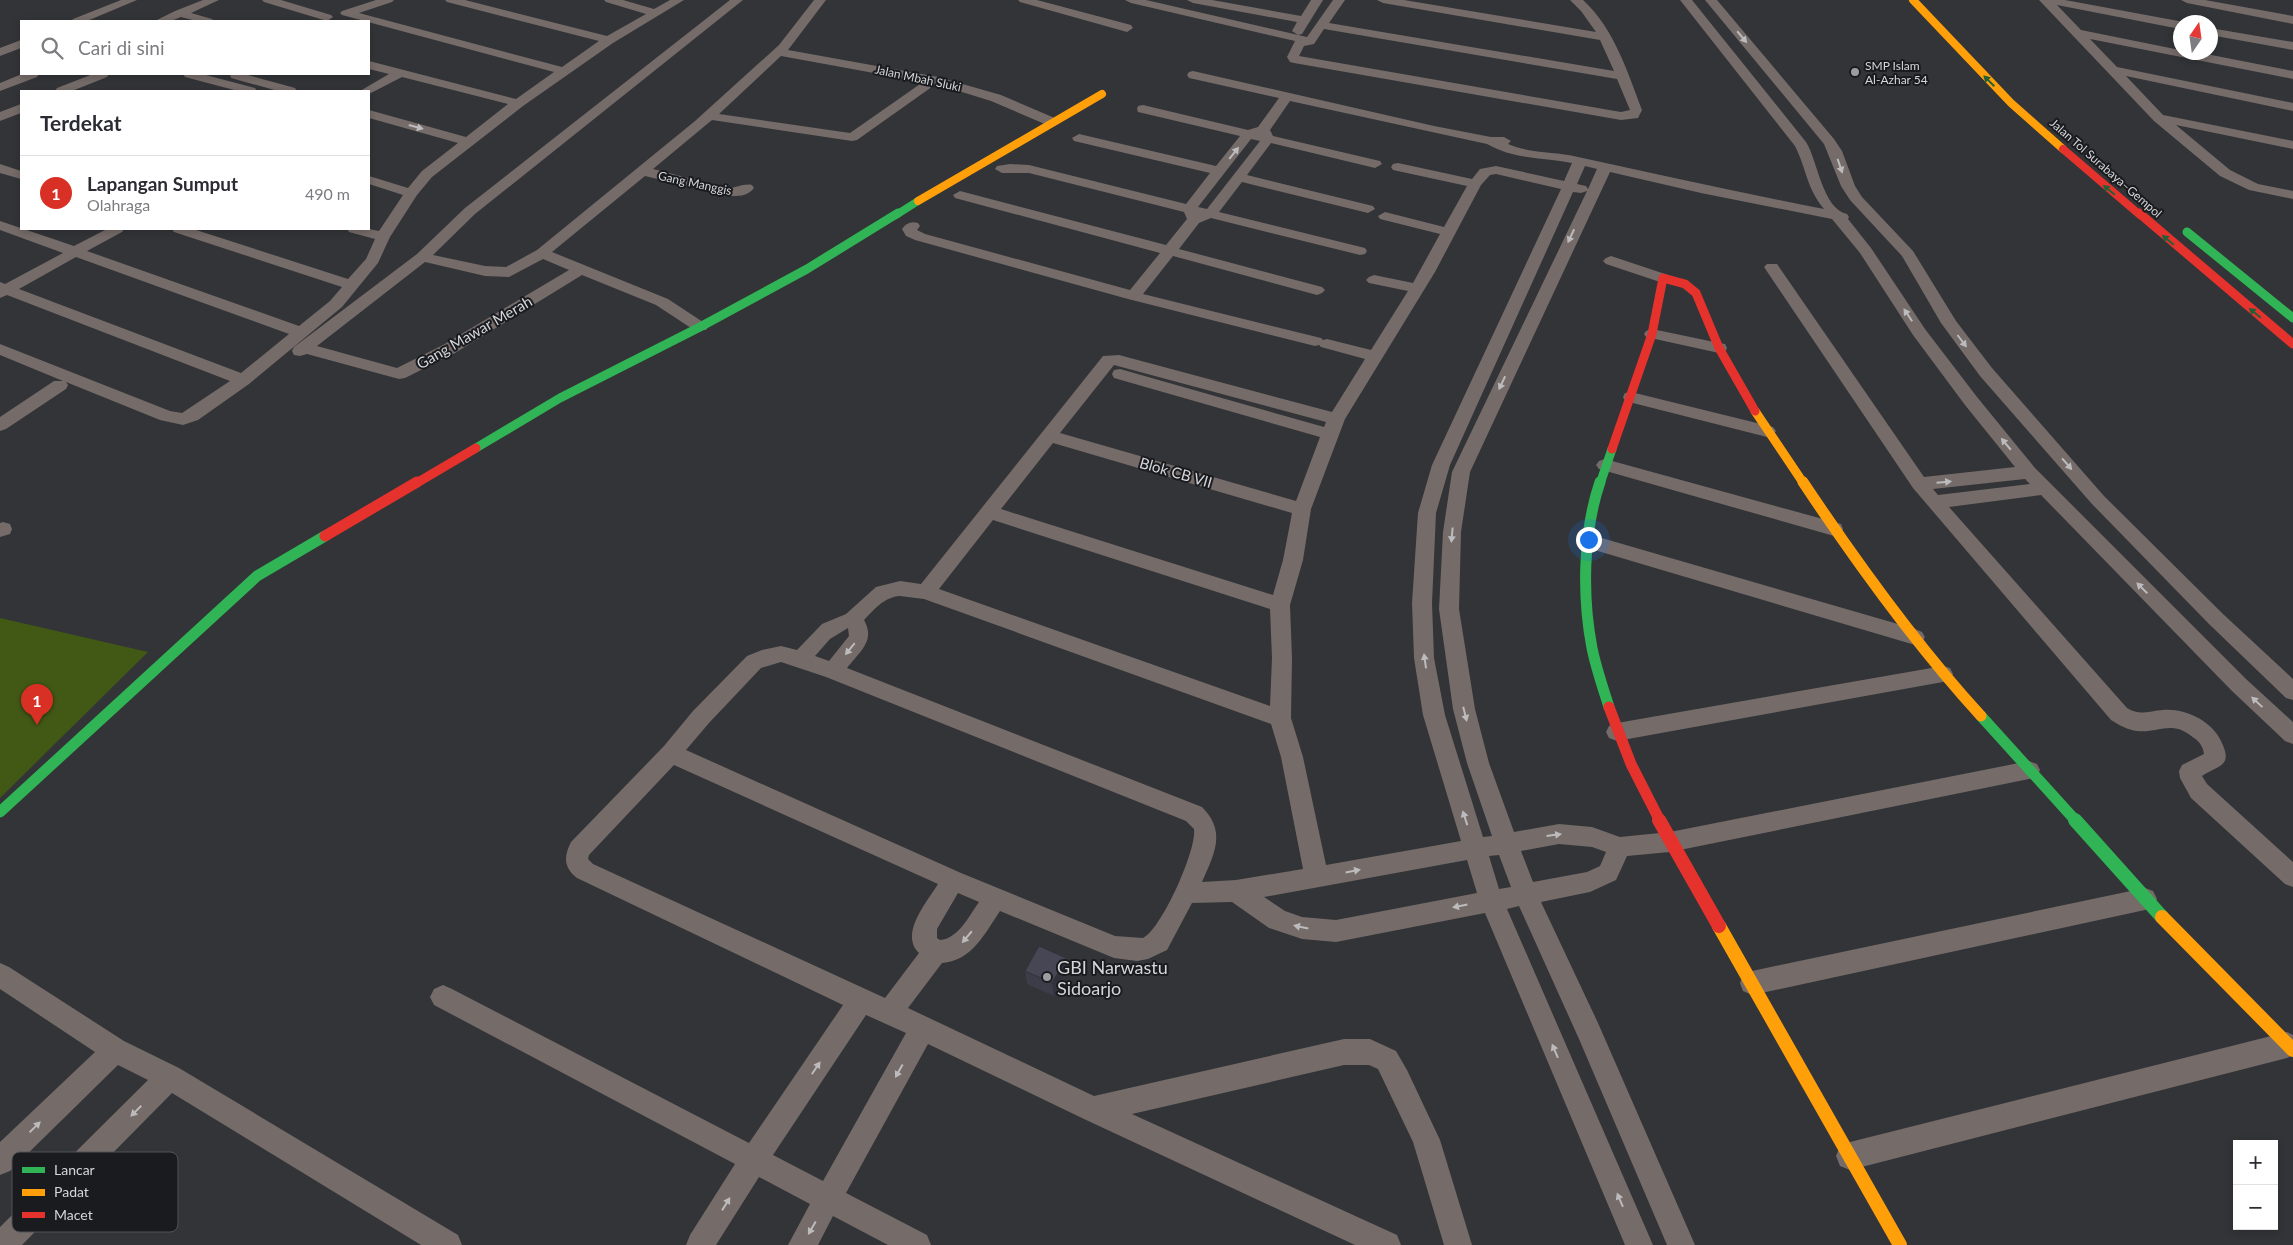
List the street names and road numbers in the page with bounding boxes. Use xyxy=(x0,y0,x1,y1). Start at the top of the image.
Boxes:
street label: Jalan Mbah Sluki xyxy=(874,62,963,94)
street label: Jalan Tol Surabaya–Gempol xyxy=(2047,115,2165,221)
street label: Gang Manggis xyxy=(657,168,733,198)
street label: Gang Mawar Merah xyxy=(413,292,535,372)
street label: Blok CB VII xyxy=(1138,453,1214,491)

